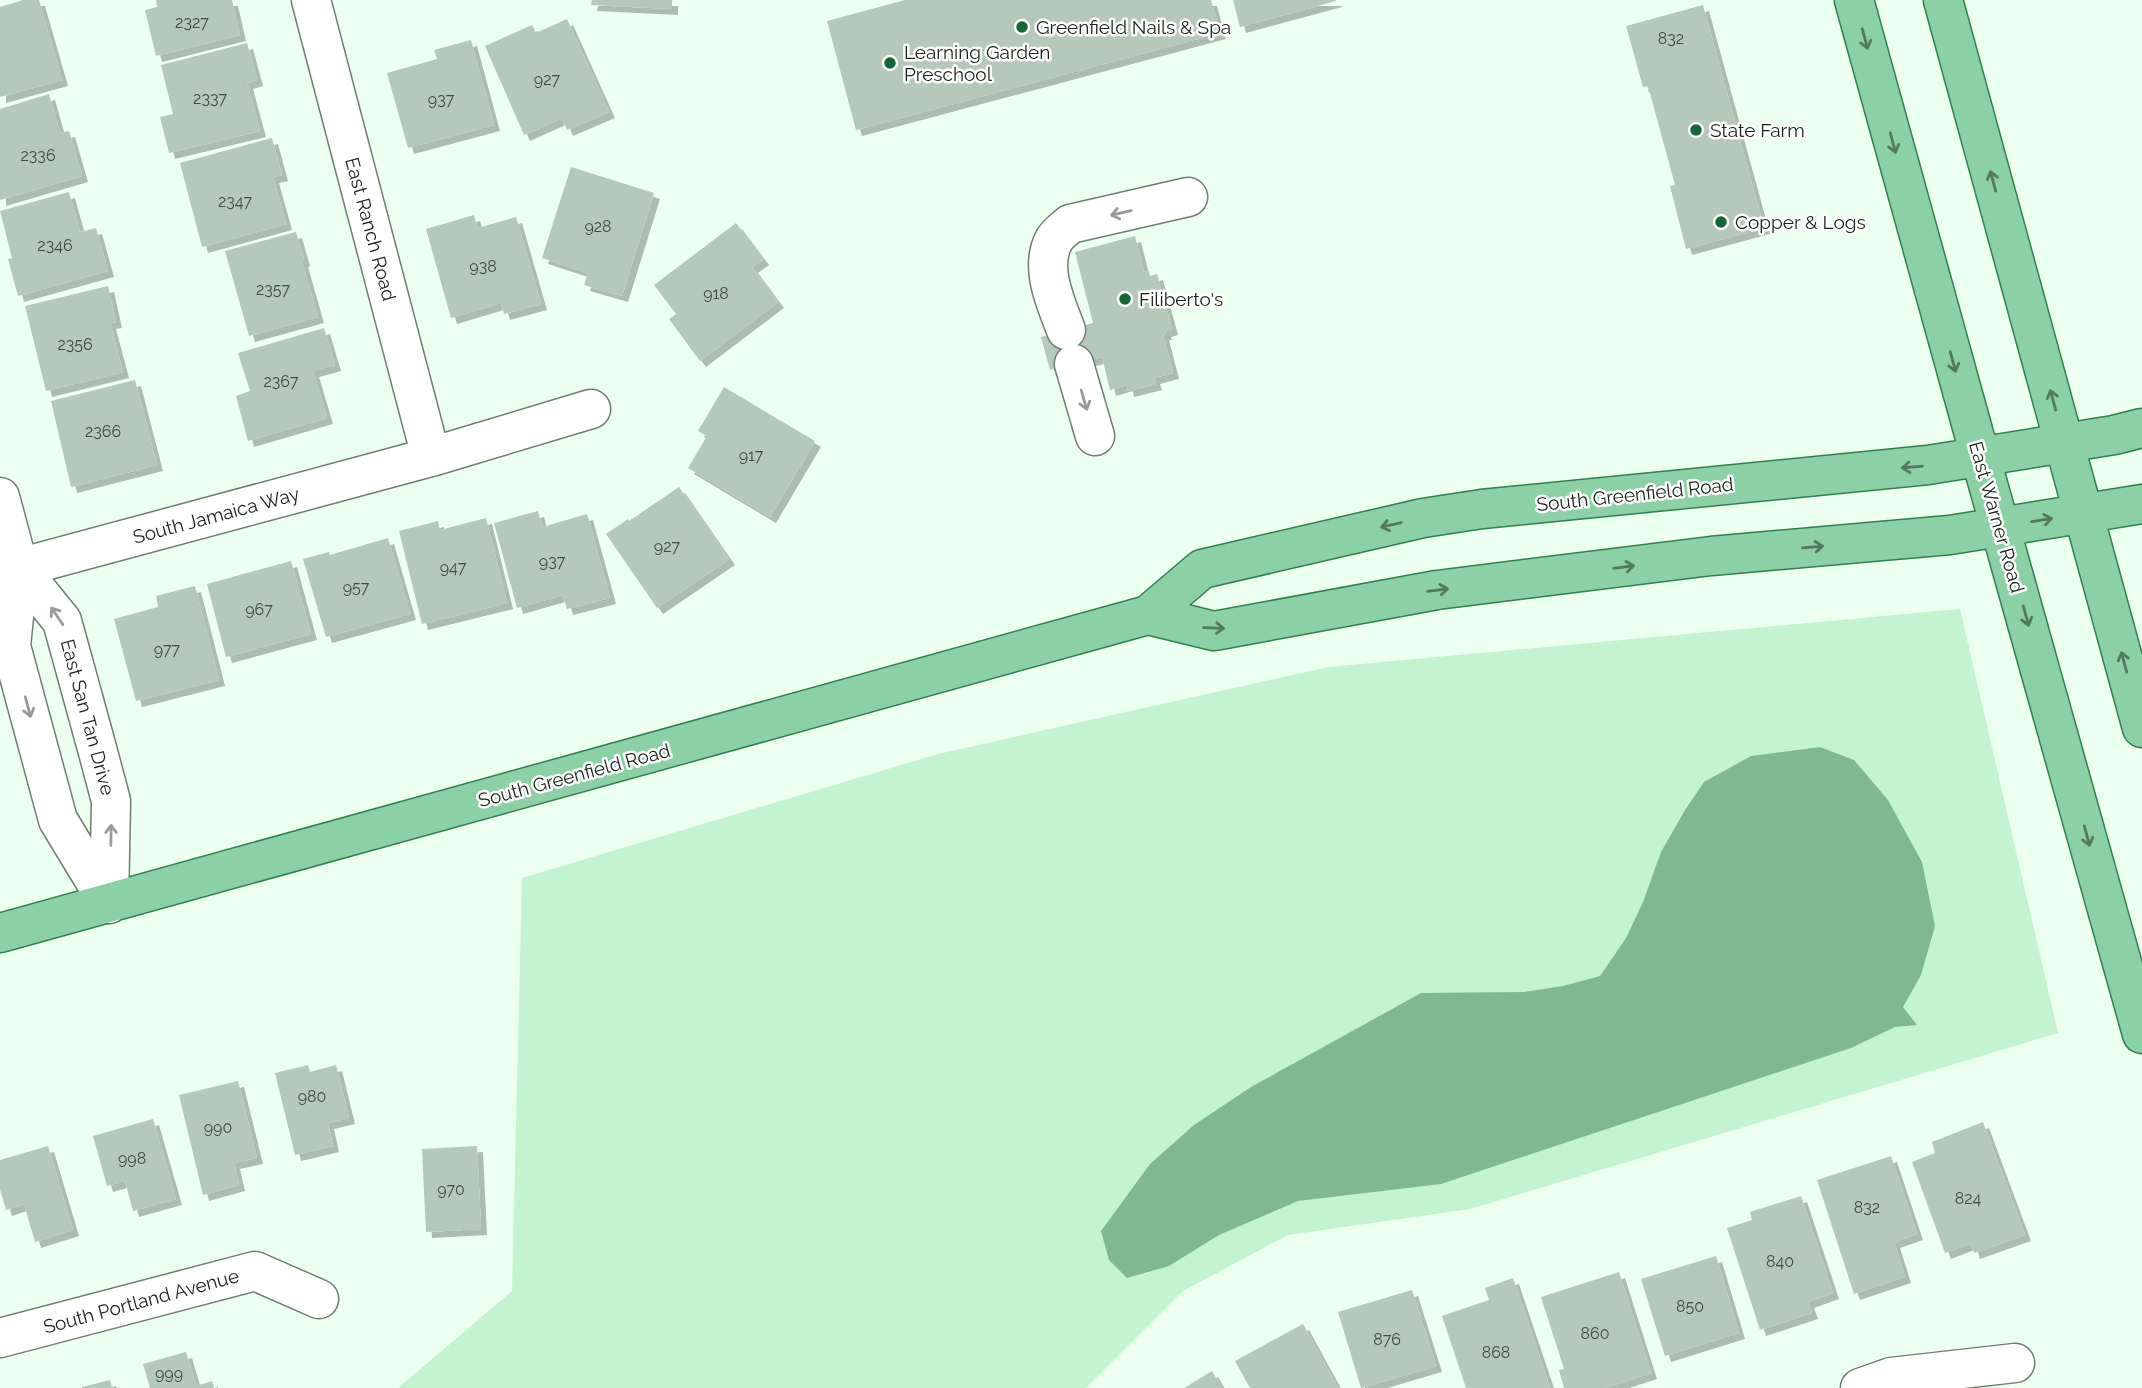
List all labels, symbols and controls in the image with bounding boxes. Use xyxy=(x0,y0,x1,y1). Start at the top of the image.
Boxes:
house number: 2327 xyxy=(175,13,209,32)
place label: Greenfield Nails & Spa xyxy=(1036,16,1231,38)
marker: Greenfield Nails & Spa xyxy=(1014,19,1030,35)
one-way arrow xyxy=(1859,27,1872,49)
house number: 832 xyxy=(1658,29,1684,48)
place label: Learning Garden Preschool xyxy=(904,41,1050,85)
marker: Learning Garden Preschool xyxy=(882,55,898,71)
house number: 927 xyxy=(534,70,561,89)
house number: 2337 xyxy=(193,89,227,108)
house number: 937 xyxy=(428,90,455,109)
place label: State Farm xyxy=(1710,119,1805,141)
marker: State Farm xyxy=(1688,122,1704,138)
one-way arrow xyxy=(1887,131,1900,154)
house number: 2336 xyxy=(20,146,56,165)
street label: East Ranch Road xyxy=(341,155,401,303)
one-way arrow xyxy=(1985,170,1998,192)
house number: 2347 xyxy=(218,192,252,211)
one-way arrow xyxy=(1110,206,1133,220)
place label: Copper & Logs xyxy=(1735,211,1866,233)
marker: Copper & Logs xyxy=(1713,214,1729,230)
house number: 928 xyxy=(584,217,612,236)
house number: 2346 xyxy=(37,236,73,255)
house number: 938 xyxy=(469,257,497,276)
house number: 2357 xyxy=(256,280,290,299)
house number: 918 xyxy=(703,284,729,303)
place label: Filiberto's xyxy=(1139,288,1223,310)
marker: Filiberto's xyxy=(1117,291,1133,307)
house number: 2356 xyxy=(57,335,93,354)
one-way arrow xyxy=(1947,351,1960,373)
house number: 2367 xyxy=(263,372,299,391)
one-way arrow xyxy=(1079,389,1092,411)
one-way arrow xyxy=(2046,390,2059,412)
house number: 2366 xyxy=(85,422,121,441)
street label: East Warner Road xyxy=(1965,439,2029,595)
house number: 917 xyxy=(739,446,764,465)
one-way arrow xyxy=(1901,461,1924,474)
street label: South Greenfield Road xyxy=(1535,473,1735,515)
street label: South Jamaica Way xyxy=(130,482,302,548)
one-way arrow xyxy=(2030,513,2053,526)
one-way arrow xyxy=(1380,519,1403,532)
house number: 927 xyxy=(654,537,681,556)
one-way arrow xyxy=(1801,540,1824,553)
house number: 937 xyxy=(539,552,566,571)
house number: 947 xyxy=(440,558,467,577)
one-way arrow xyxy=(1612,561,1635,574)
house number: 957 xyxy=(343,578,370,597)
one-way arrow xyxy=(1426,583,1449,596)
house number: 967 xyxy=(245,600,273,619)
one-way arrow xyxy=(2020,605,2033,627)
one-way arrow xyxy=(49,607,64,626)
one-way arrow xyxy=(1202,622,1225,635)
street label: East San Tan Drive xyxy=(57,637,119,797)
house number: 977 xyxy=(154,640,181,659)
one-way arrow xyxy=(2117,651,2130,674)
one-way arrow xyxy=(22,696,35,718)
street label: South Greenfield Road xyxy=(476,739,672,811)
one-way arrow xyxy=(104,824,117,847)
one-way arrow xyxy=(2081,824,2094,846)
house number: 980 xyxy=(298,1087,326,1106)
house number: 990 xyxy=(204,1118,232,1137)
house number: 998 xyxy=(118,1149,146,1168)
house number: 970 xyxy=(437,1180,465,1199)
house number: 824 xyxy=(1955,1189,1982,1208)
house number: 832 xyxy=(1854,1198,1880,1217)
house number: 840 xyxy=(1766,1252,1794,1271)
street label: South Portland Avenue xyxy=(41,1264,241,1338)
house number: 850 xyxy=(1676,1297,1704,1316)
house number: 860 xyxy=(1581,1324,1609,1343)
house number: 876 xyxy=(1373,1330,1401,1349)
house number: 868 xyxy=(1482,1343,1510,1362)
house number: 999 xyxy=(155,1364,183,1383)

